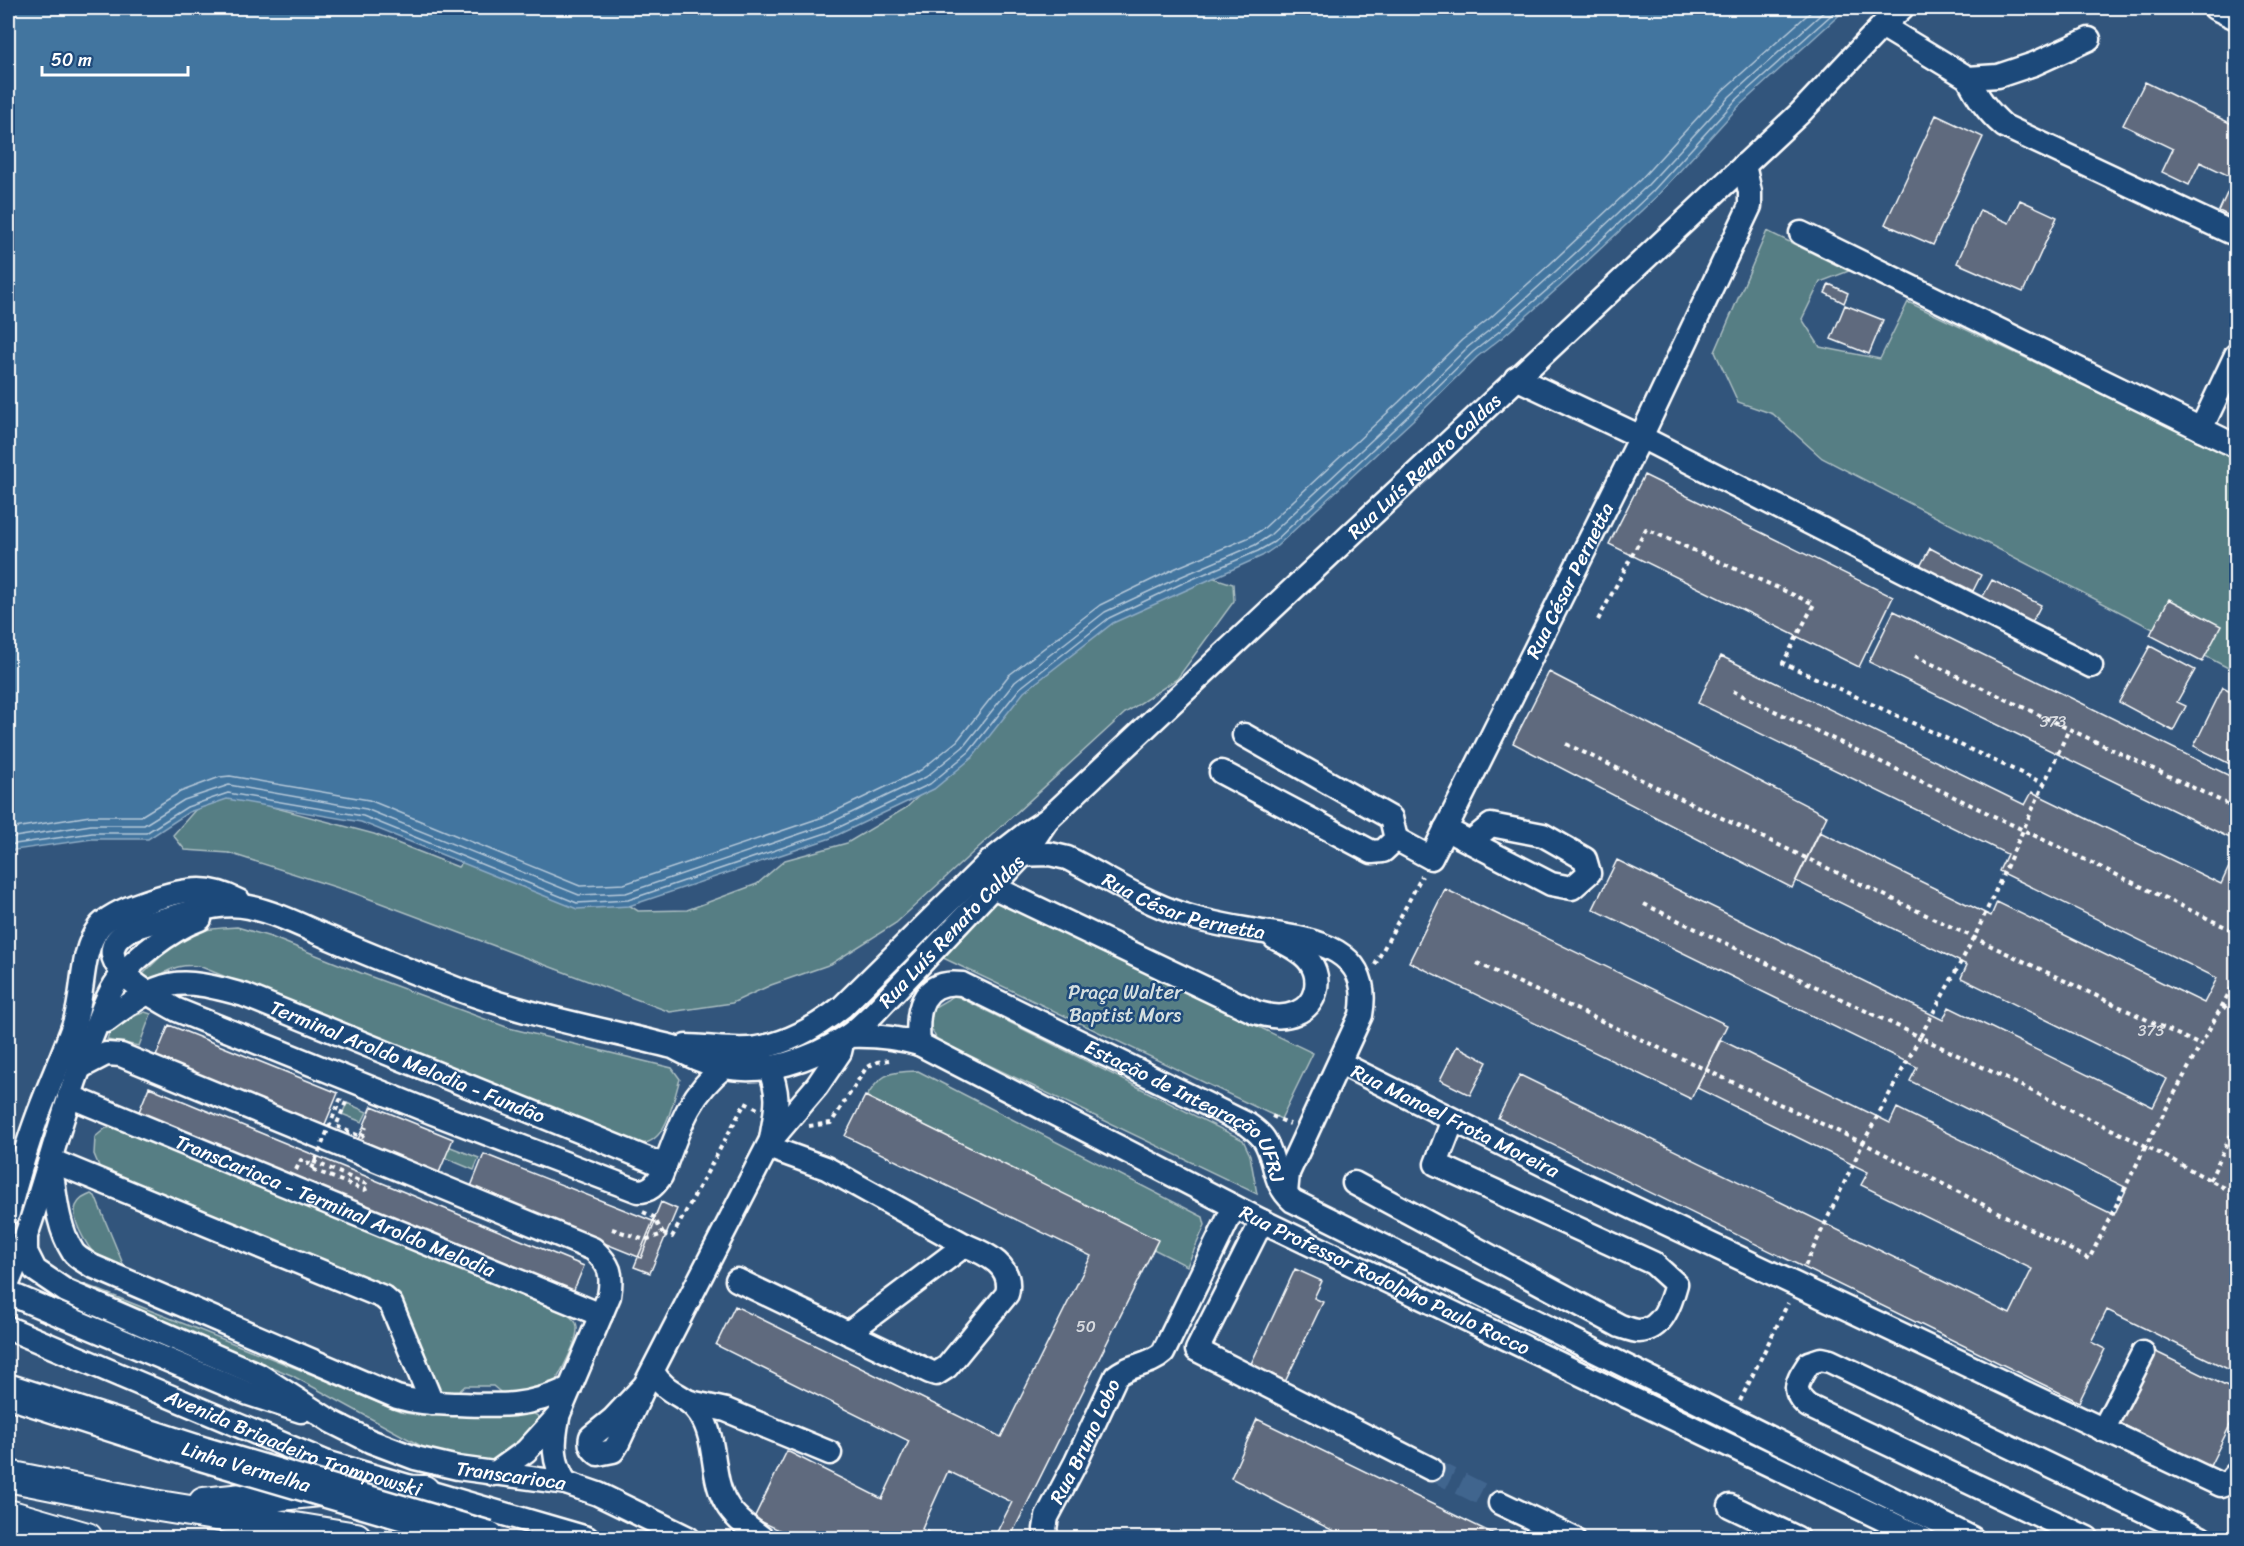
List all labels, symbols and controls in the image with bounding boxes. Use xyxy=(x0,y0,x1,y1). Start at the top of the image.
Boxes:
scale bar xyxy=(42,39,188,77)
text: 50 m xyxy=(51,44,92,76)
street label: Rua Luís Renato Caldas xyxy=(1339,384,1510,548)
street label: Rua César Pernetta xyxy=(1516,496,1624,665)
house number: 373 xyxy=(2040,707,2067,736)
street label: Rua Luís Renato Caldas xyxy=(870,846,1034,1017)
street label: Rua César Pernetta xyxy=(1095,863,1267,950)
park label: Praça Walter Baptist Mors xyxy=(1068,975,1183,1033)
street label: Terminal Aroldo Melodia - Fundão xyxy=(264,990,550,1134)
house number: 373 xyxy=(2138,1016,2165,1045)
street label: Estação de Integração UFRJ xyxy=(1078,1030,1295,1188)
street label: Rua Manoel Frota Moreira xyxy=(1345,1054,1566,1188)
street label: TransCarioca - Terminal Aroldo Melodia xyxy=(169,1124,502,1288)
street label: Rua Professor Rodolpho Paulo Rocco xyxy=(1233,1195,1536,1365)
house number: 50 xyxy=(1076,1312,1096,1341)
street label: Rua Bruno Lobo xyxy=(1040,1373,1131,1511)
street label: Avenida Brigadeiro Trompowski xyxy=(158,1379,427,1508)
street label: Linha Vermelha xyxy=(177,1431,316,1503)
street label: Transcarioca xyxy=(454,1451,569,1501)

